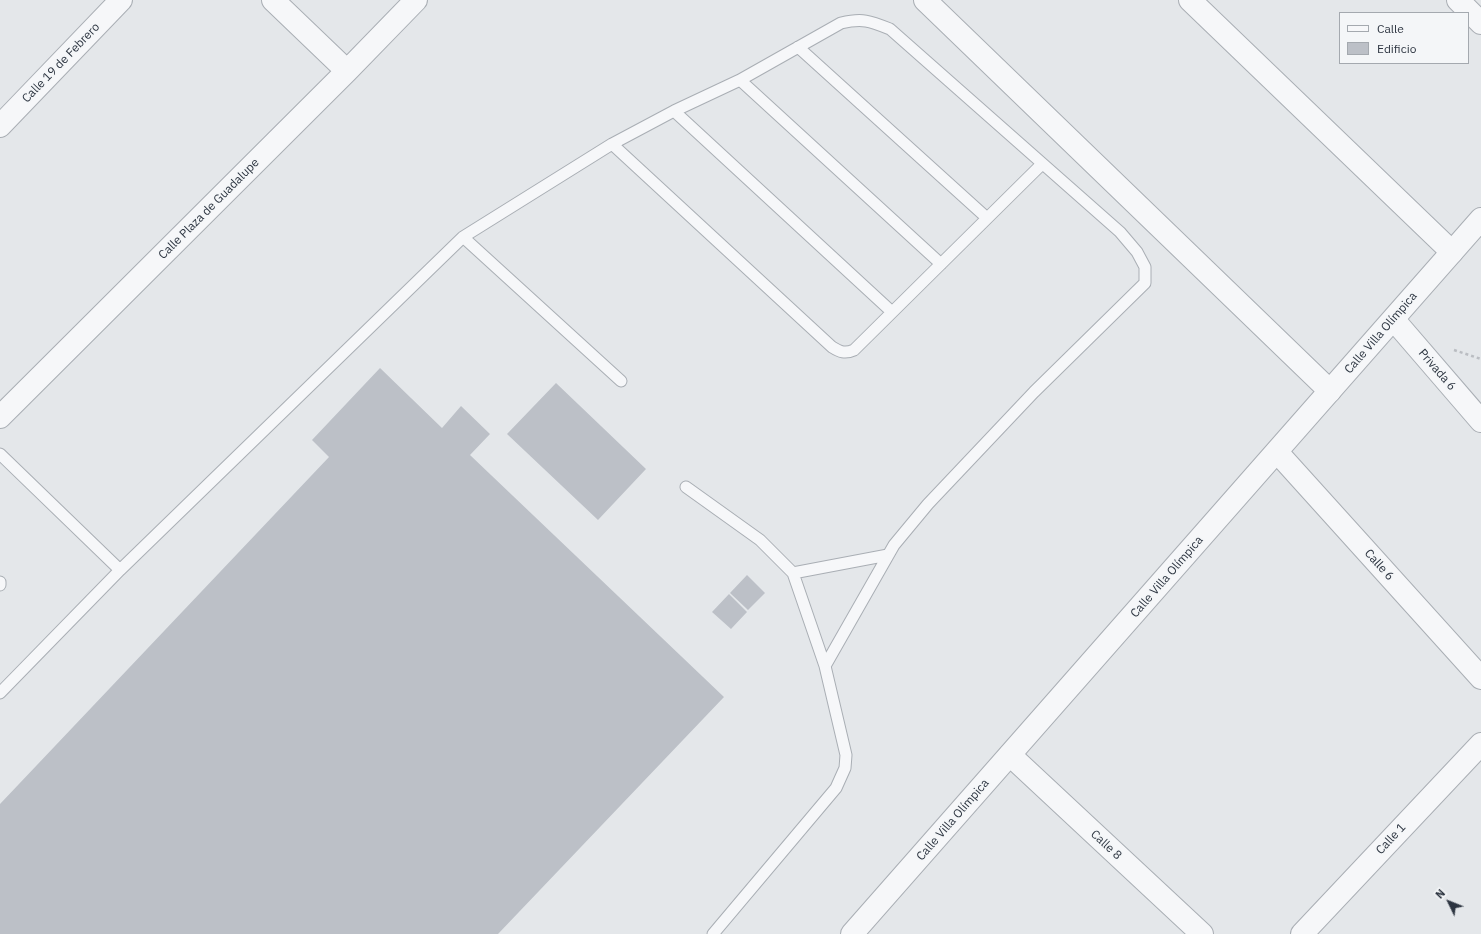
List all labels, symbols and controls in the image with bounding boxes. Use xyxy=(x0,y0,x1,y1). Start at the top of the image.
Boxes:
legend xyxy=(1339,12,1469,64)
street label: Calle 19 de Febrero xyxy=(19,20,103,106)
text: Calle xyxy=(1377,21,1404,36)
text: Edificio xyxy=(1377,41,1416,56)
street label: Calle Plaza de Guadalupe xyxy=(156,156,262,262)
street label: Calle Villa Olímpica xyxy=(1342,289,1420,377)
street label: Privada 6 xyxy=(1415,346,1459,394)
street label: Calle Villa Olímpica xyxy=(1128,533,1206,621)
street label: Calle 6 xyxy=(1361,546,1397,584)
street label: Calle Villa Olímpica xyxy=(914,776,992,864)
street label: Calle 1 xyxy=(1373,821,1409,857)
street label: Calle 8 xyxy=(1088,827,1124,863)
north arrow xyxy=(1429,882,1469,922)
text: N xyxy=(1432,886,1448,902)

